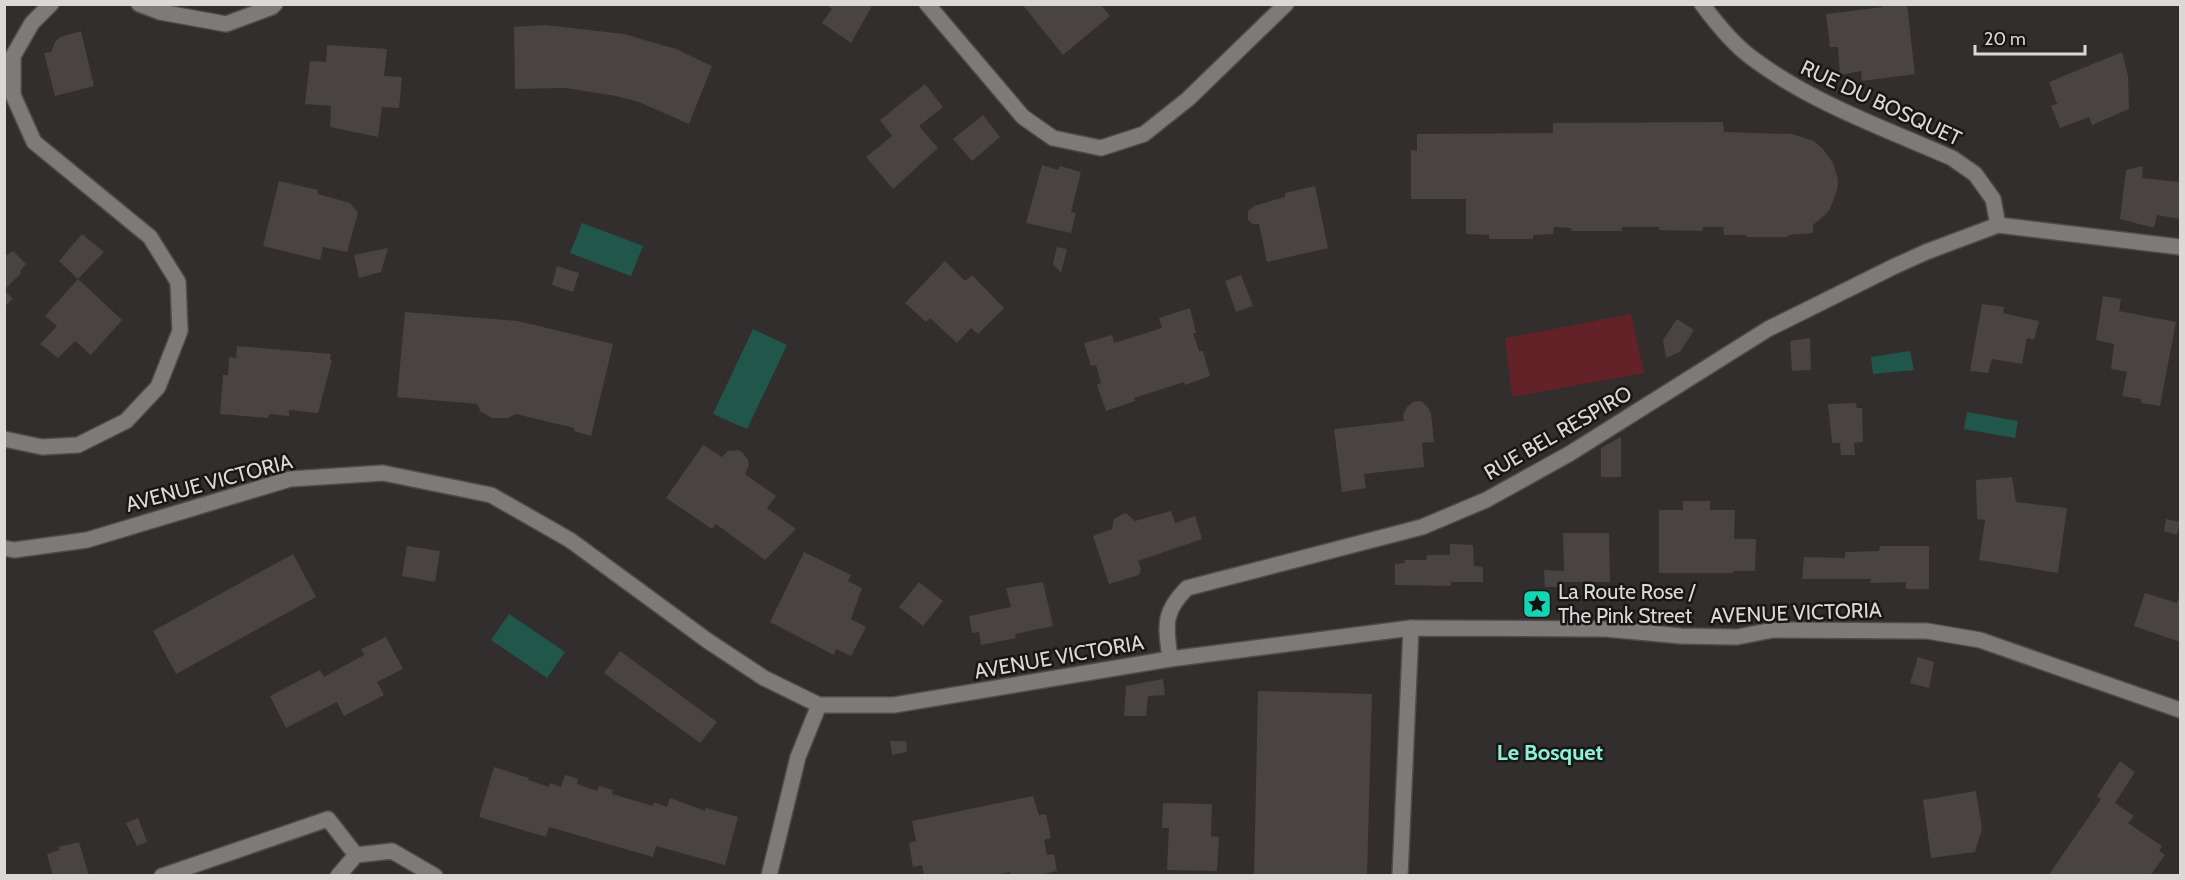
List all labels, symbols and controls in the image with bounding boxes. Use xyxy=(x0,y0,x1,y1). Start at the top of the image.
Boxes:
scale bar xyxy=(1975,18,2084,56)
text: 20 m xyxy=(1984,28,2026,50)
street label: RUE DU BOSQUET xyxy=(1797,54,1966,151)
street label: RUE BEL RESPIRO xyxy=(1479,380,1636,485)
street label: AVENUE VICTORIA xyxy=(123,448,295,517)
place label: La Route Rose / The Pink Street xyxy=(1558,579,1697,628)
place icon: La Route Rose / The Pink Street xyxy=(1521,588,1553,620)
street label: AVENUE VICTORIA xyxy=(1710,597,1882,628)
street label: AVENUE VICTORIA xyxy=(972,629,1146,684)
district label: Le Bosquet xyxy=(1497,739,1604,766)

